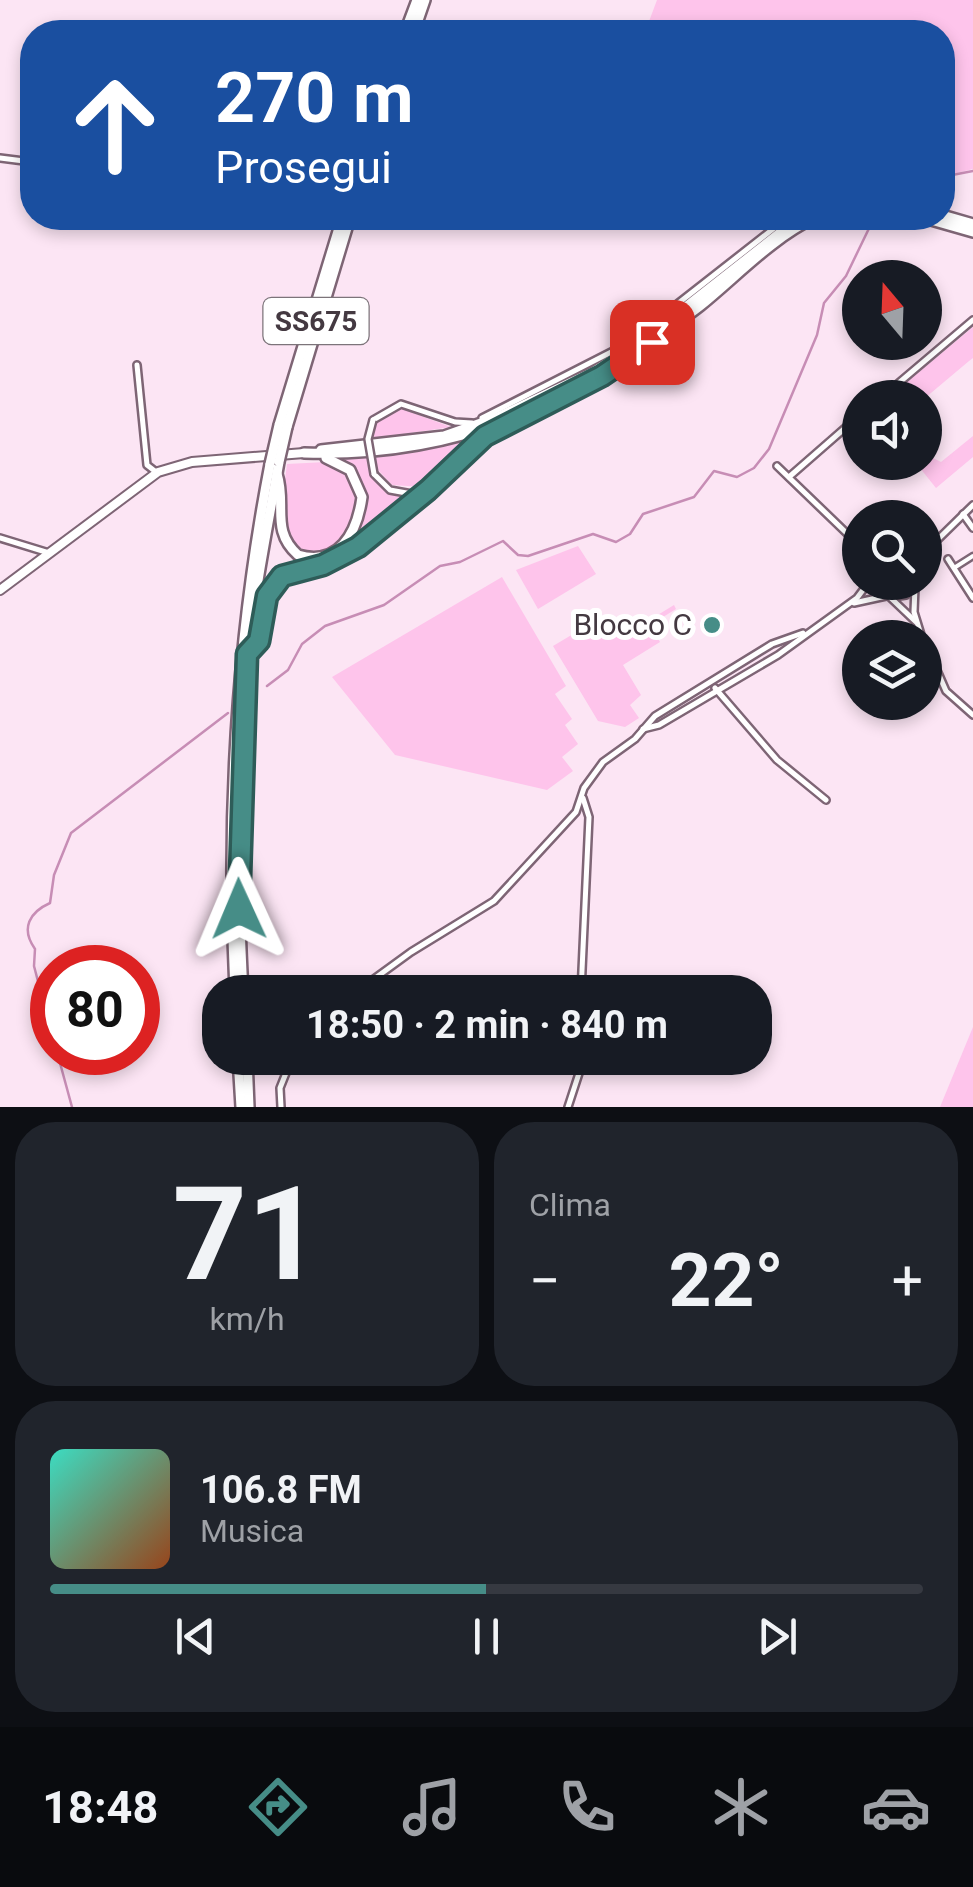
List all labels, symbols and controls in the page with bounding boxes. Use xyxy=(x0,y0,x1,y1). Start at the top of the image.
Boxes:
text: 270 m xyxy=(215,57,414,139)
icon: ahead xyxy=(50,60,180,190)
text: Prosegui xyxy=(215,141,392,194)
north arrow xyxy=(842,260,942,360)
map controls xyxy=(842,260,942,720)
road number: SS675 xyxy=(264,298,368,344)
pin xyxy=(610,300,695,385)
icon: arrive xyxy=(625,315,680,370)
button: sound xyxy=(842,380,942,480)
button: search xyxy=(842,500,942,600)
place label: Blocco C xyxy=(573,607,692,642)
marker: Blocco C xyxy=(701,614,723,636)
button: layers xyxy=(842,620,942,720)
position arrow xyxy=(187,857,291,961)
speed limit sign: 80 xyxy=(30,945,160,1075)
text: 18:50 · 2 min · 840 m xyxy=(306,1003,668,1047)
text: 71 xyxy=(172,1158,322,1311)
text: Clima xyxy=(529,1186,611,1224)
text: 22° xyxy=(668,1236,784,1324)
text: − xyxy=(529,1249,560,1313)
text: + xyxy=(892,1249,923,1313)
text: km/h xyxy=(209,1300,285,1338)
text: 106.8 FM xyxy=(200,1468,362,1512)
text: Musica xyxy=(200,1512,304,1550)
icon: previous xyxy=(168,1609,223,1664)
icon: pause xyxy=(459,1609,514,1664)
icon: next xyxy=(750,1609,805,1664)
icon: directions xyxy=(243,1772,313,1842)
icon: music xyxy=(397,1772,467,1842)
icon: phone xyxy=(552,1772,622,1842)
icon: climate xyxy=(706,1772,776,1842)
icon: car xyxy=(861,1772,931,1842)
text: 18:48 xyxy=(42,1781,158,1834)

